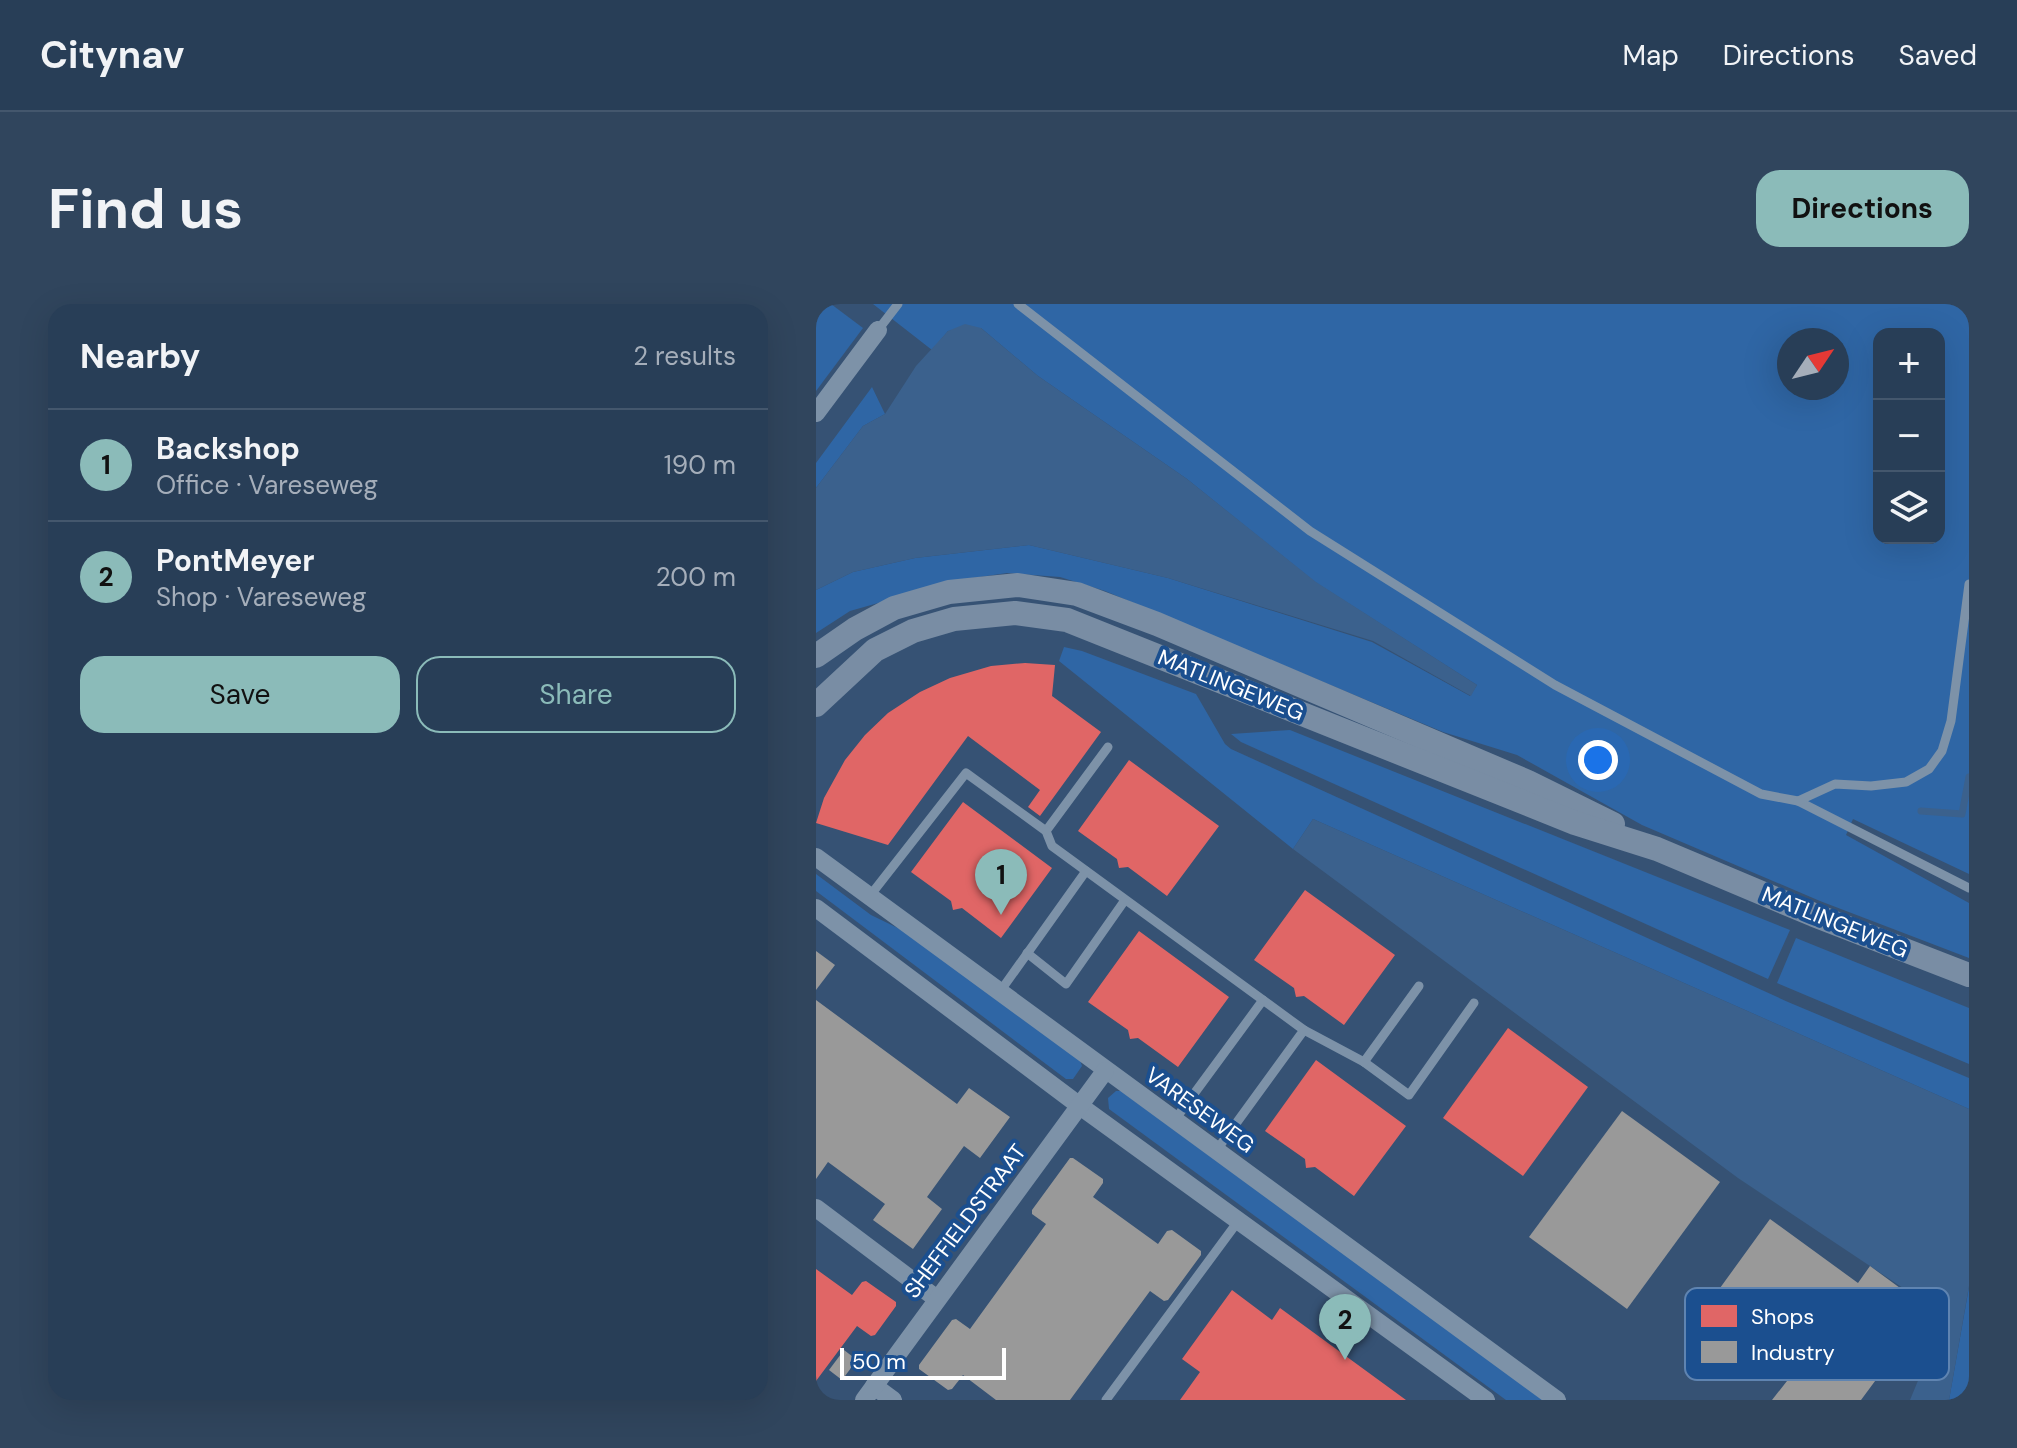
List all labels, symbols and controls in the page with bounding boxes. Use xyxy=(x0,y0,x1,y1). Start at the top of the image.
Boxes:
text: Citynav xyxy=(40,30,184,80)
text: Map xyxy=(1622,37,1679,74)
text: Directions xyxy=(1723,37,1855,74)
text: Saved xyxy=(1899,37,1977,74)
button: Directions xyxy=(1756,170,1969,247)
text: Find us xyxy=(48,172,243,245)
north arrow xyxy=(1777,328,1849,400)
map controls xyxy=(1873,328,1945,544)
button: + xyxy=(1873,328,1945,400)
text: Nearby xyxy=(80,334,200,379)
text: 2 results xyxy=(633,339,736,373)
button: − xyxy=(1873,400,1945,472)
text: Backshop xyxy=(156,429,300,468)
text: 1 xyxy=(101,448,111,482)
text: 190 m xyxy=(664,448,736,482)
text: Office · Vareseweg xyxy=(156,468,378,502)
button: layers xyxy=(1873,472,1945,544)
text: PontMeyer xyxy=(156,541,315,580)
text: 2 xyxy=(98,560,114,594)
text: 200 m xyxy=(656,560,736,594)
text: Shop · Vareseweg xyxy=(156,580,367,614)
street label: MATLINGEWEG xyxy=(1154,642,1308,728)
button: Save xyxy=(80,656,400,733)
button: Share xyxy=(416,656,736,733)
your location xyxy=(1578,740,1618,780)
pin: 1 xyxy=(975,849,1027,915)
street label: MATLINGEWEG xyxy=(1758,879,1912,965)
street label: VARESEWEG xyxy=(1140,1061,1260,1159)
street label: SHEFFIELDSTRAAT xyxy=(898,1138,1032,1304)
legend xyxy=(1685,1288,1949,1380)
pin: 2 xyxy=(1319,1294,1371,1360)
text: Shops xyxy=(1751,1302,1814,1331)
text: Industry xyxy=(1751,1338,1835,1367)
scale bar xyxy=(840,1344,1006,1380)
text: 50 m xyxy=(852,1347,906,1376)

